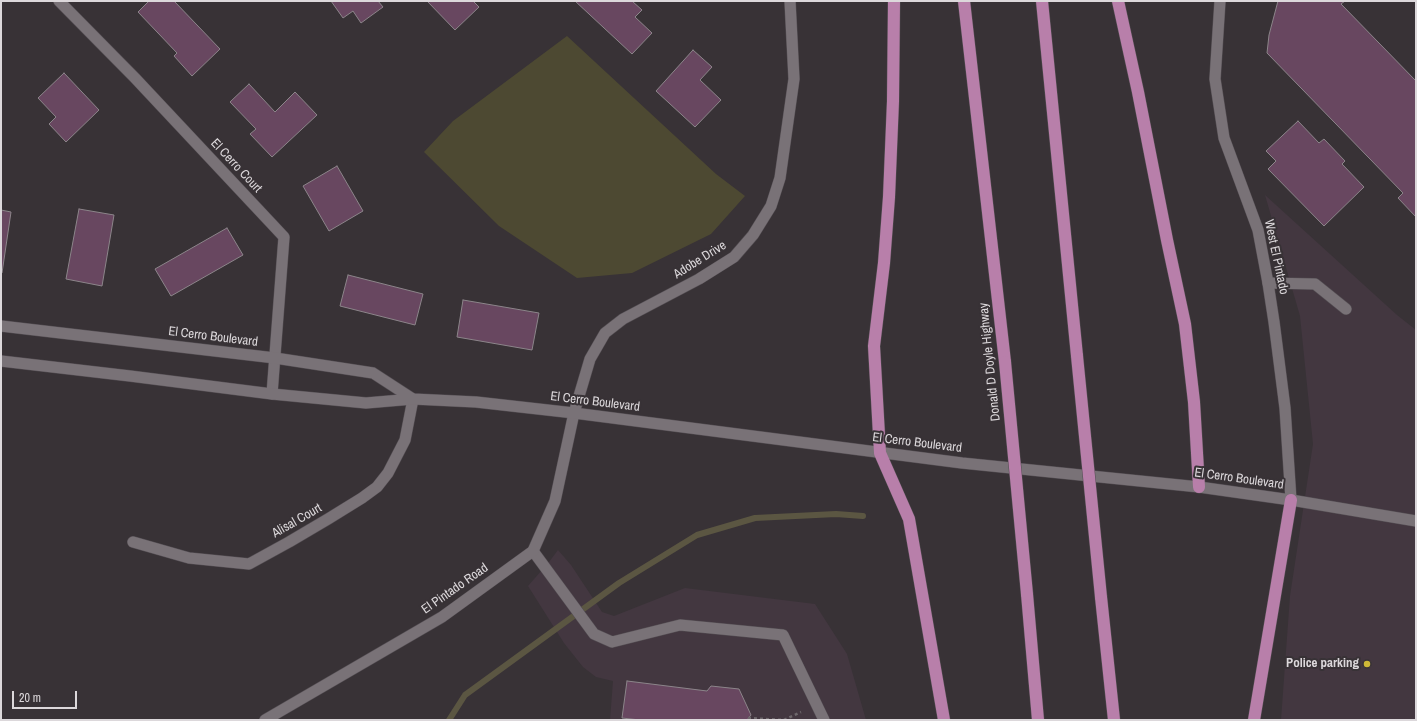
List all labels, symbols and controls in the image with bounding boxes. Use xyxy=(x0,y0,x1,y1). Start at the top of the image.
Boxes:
street label: El Cerro Court xyxy=(207,136,265,196)
street label: West El Pintado xyxy=(1260,218,1292,296)
street label: Adobe Drive xyxy=(671,238,729,282)
street label: Donald D Doyle Highway xyxy=(976,302,1004,422)
street label: El Cerro Boulevard xyxy=(167,324,259,350)
street label: El Cerro Boulevard xyxy=(549,389,641,415)
street label: El Cerro Boulevard xyxy=(871,430,963,456)
street label: El Cerro Boulevard xyxy=(1193,465,1285,493)
street label: Alisal Court xyxy=(269,500,325,542)
street label: El Pintado Road xyxy=(419,560,491,618)
place label: Police parking xyxy=(1286,656,1359,672)
marker: Police parking xyxy=(1362,659,1372,669)
scale bar xyxy=(14,683,79,709)
text: 20 m xyxy=(19,690,41,706)

